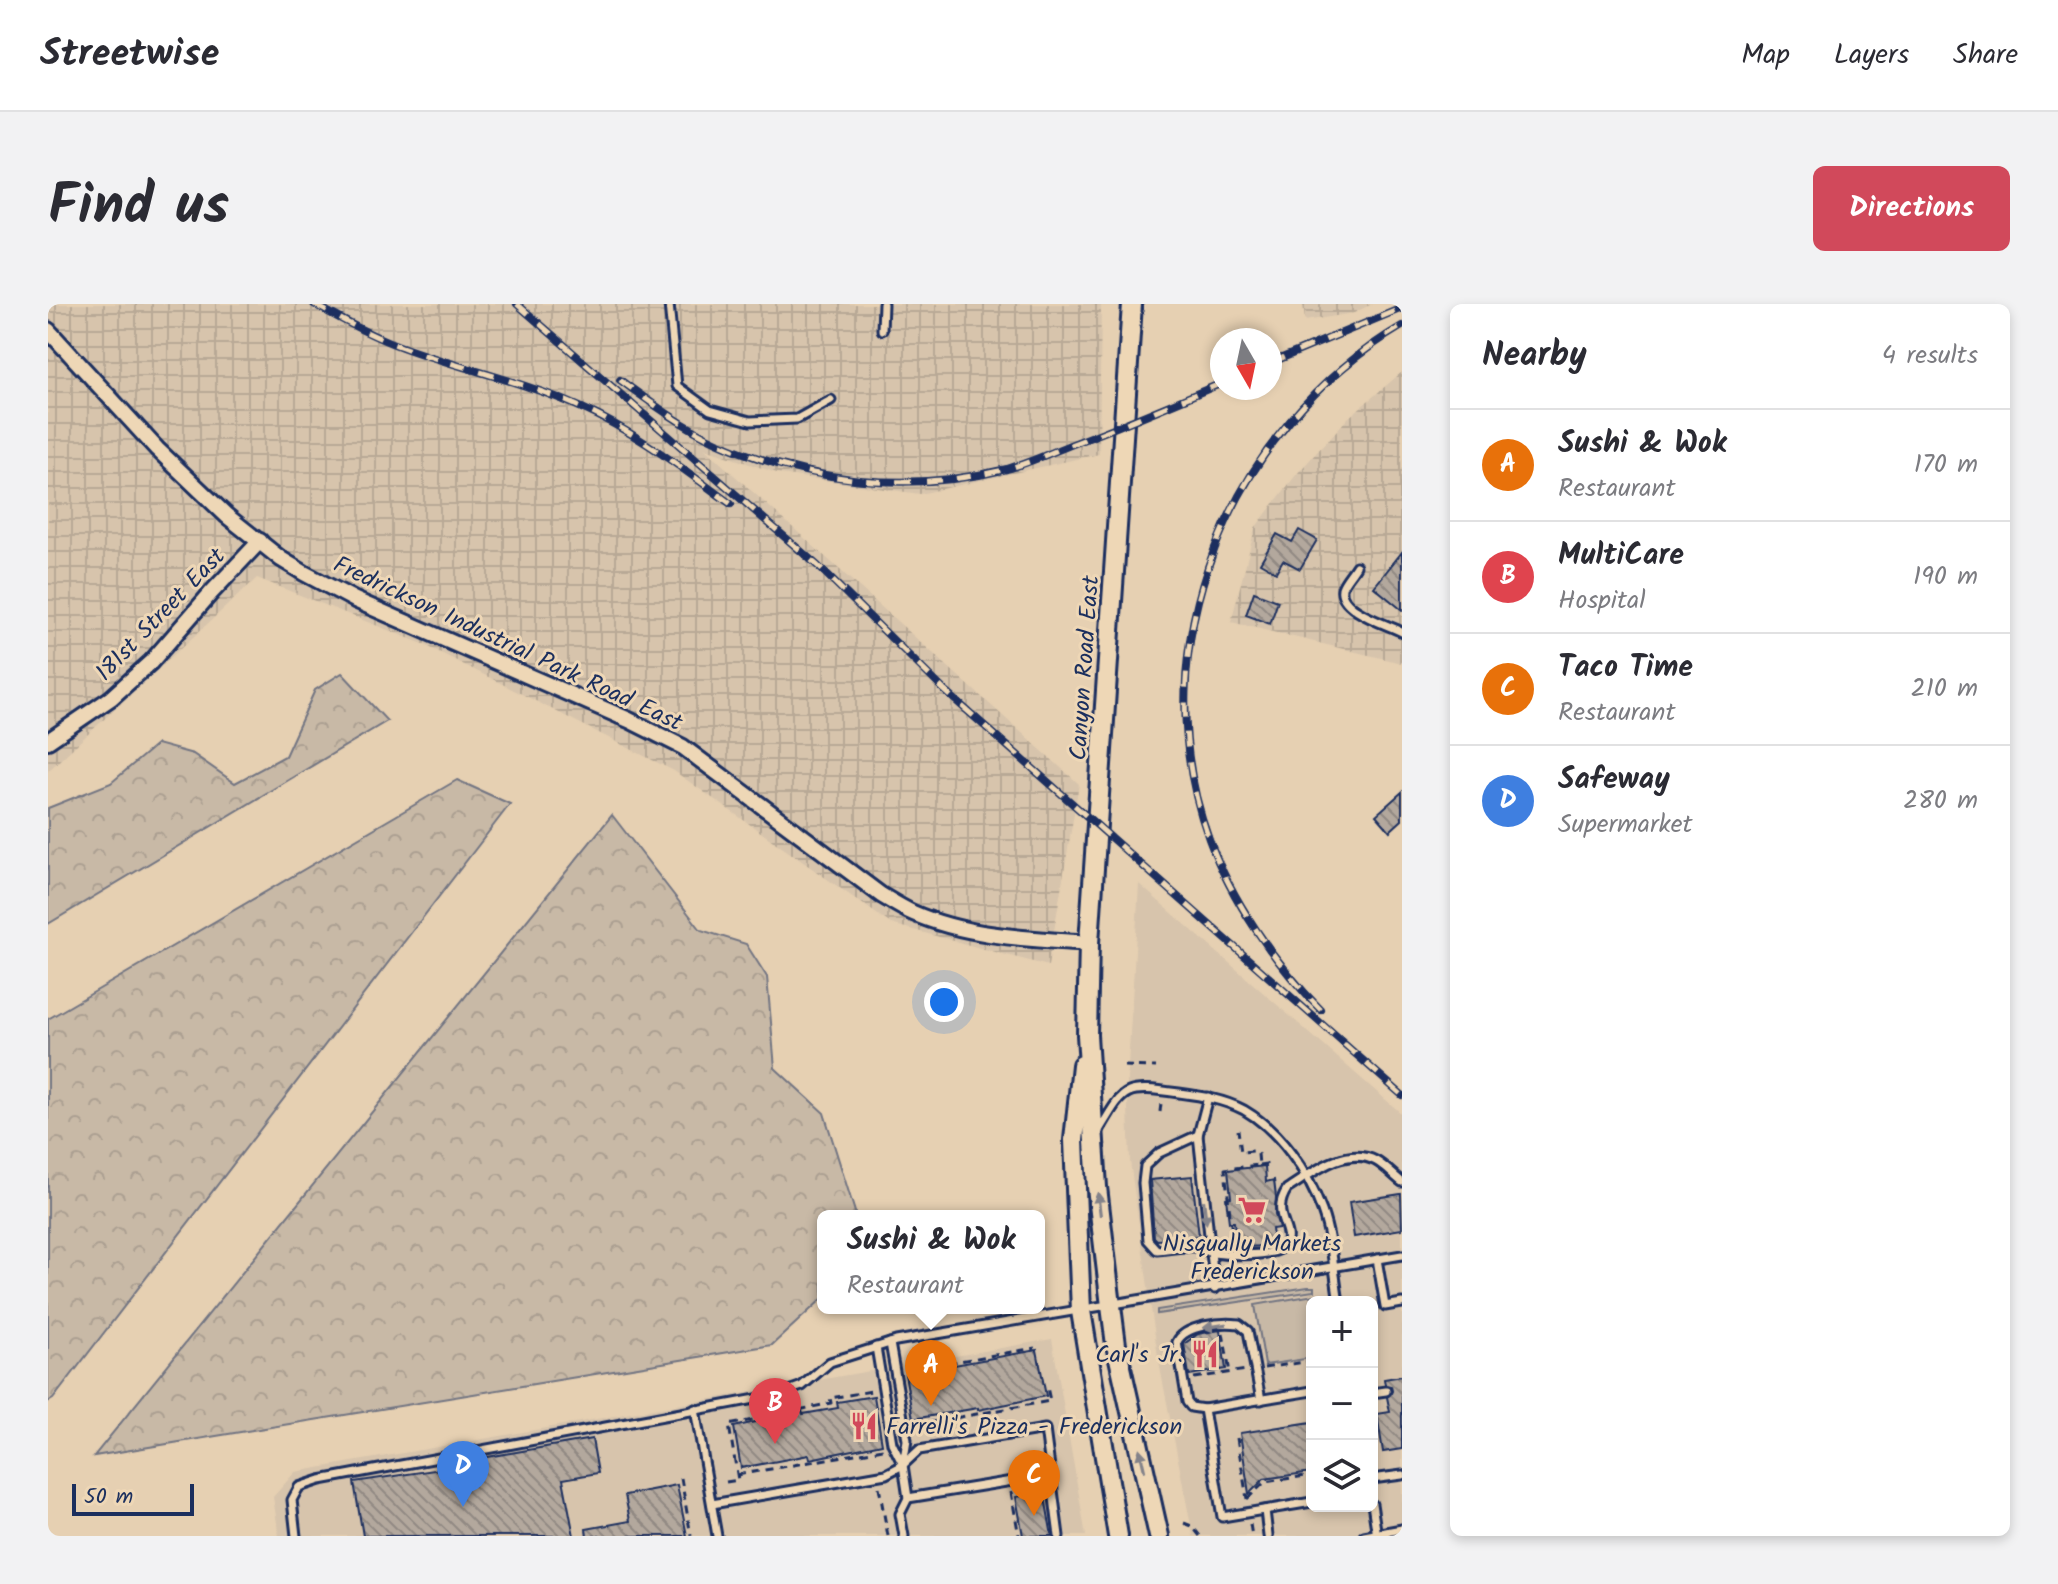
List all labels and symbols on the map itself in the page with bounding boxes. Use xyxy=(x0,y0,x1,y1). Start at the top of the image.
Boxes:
north arrow xyxy=(1210,328,1282,400)
street label: 181st Street East xyxy=(87,538,236,691)
street label: Fredrickson Industrial Park Road East xyxy=(326,546,689,743)
street label: Canyon Road East xyxy=(1060,574,1111,762)
your location xyxy=(924,982,964,1022)
one-way arrow xyxy=(1092,1191,1105,1216)
supermarket icon: Nisqually Markets Frederickson xyxy=(1237,1195,1267,1225)
one-way arrow xyxy=(1198,1200,1211,1225)
place label: Nisqually Markets Frederickson xyxy=(1163,1225,1341,1292)
one-way arrow xyxy=(1202,1320,1227,1332)
place label: Carl's Jr. xyxy=(1095,1336,1183,1375)
restaurant icon: Carl's Jr. xyxy=(1190,1339,1220,1369)
pin: A xyxy=(905,1340,957,1406)
pin: B xyxy=(749,1378,801,1444)
place label: Farrelli's Pizza - Frederickson xyxy=(886,1408,1182,1447)
restaurant icon: Farrelli's Pizza - Frederickson xyxy=(849,1411,879,1441)
pin: D xyxy=(437,1441,489,1507)
one-way arrow xyxy=(1135,1447,1148,1472)
pin: C xyxy=(1008,1450,1060,1516)
scale bar xyxy=(72,1480,194,1516)

